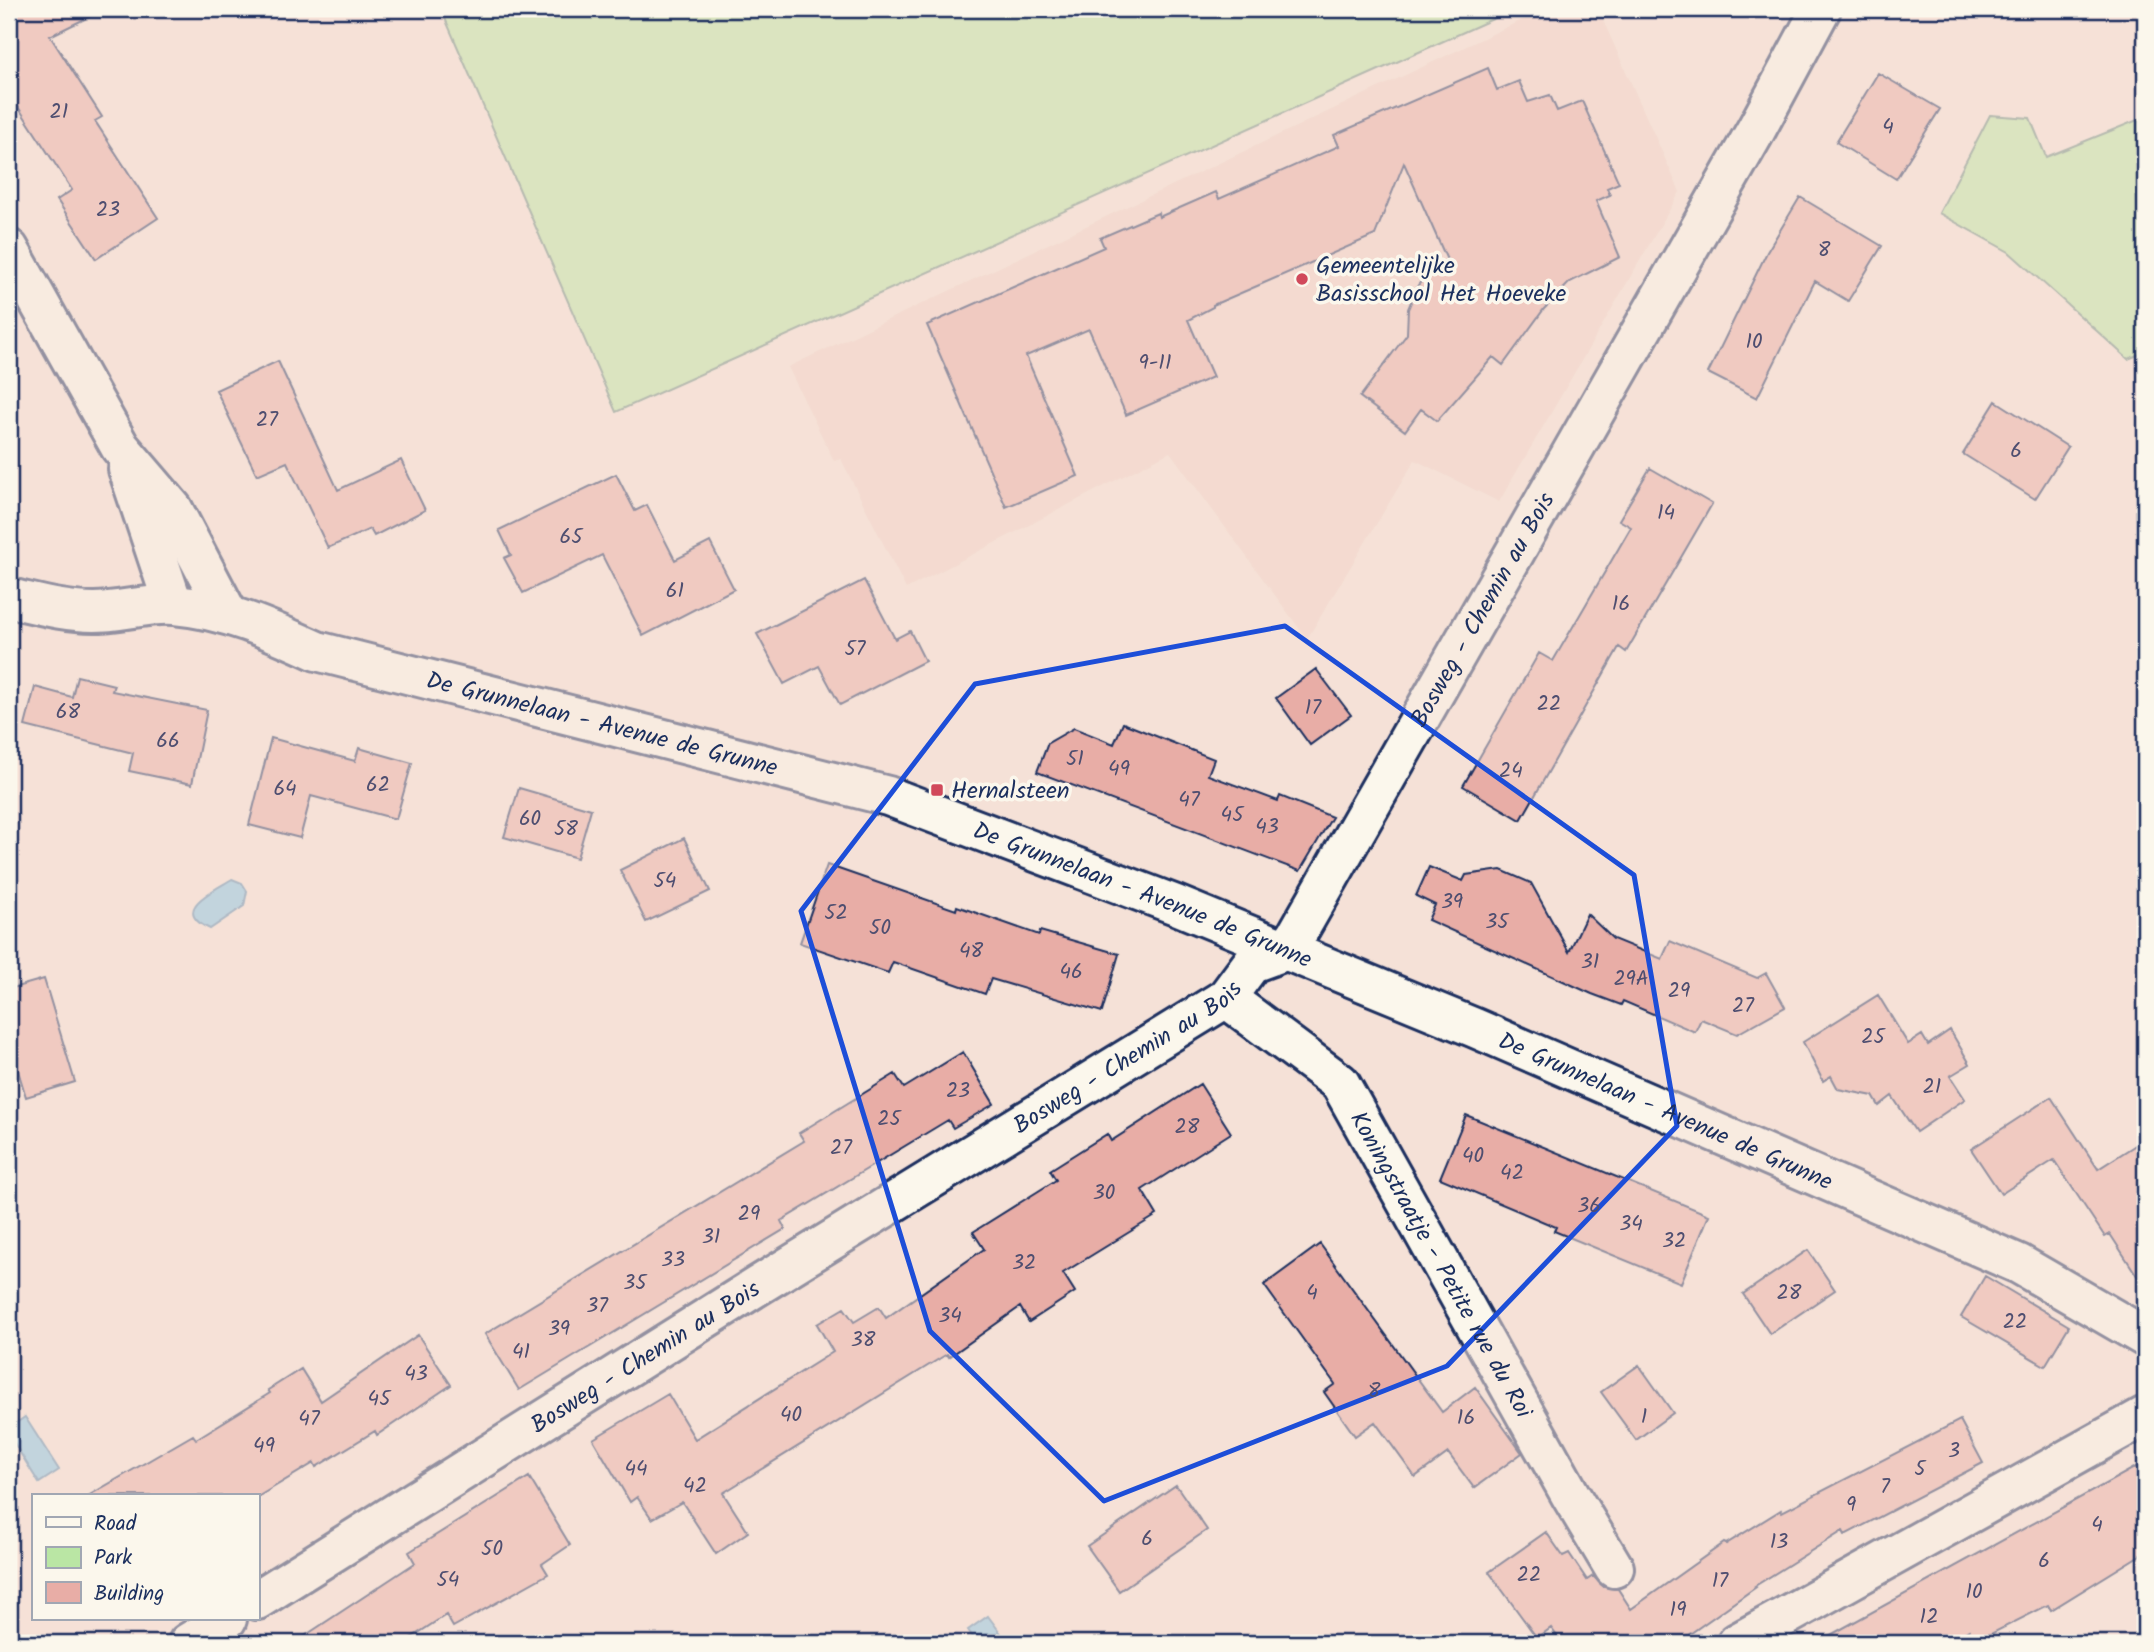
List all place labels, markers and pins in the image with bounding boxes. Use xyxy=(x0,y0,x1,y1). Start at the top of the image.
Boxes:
place label: Gemeentelijke Basisschool Het Hoeveke xyxy=(1316,247,1566,314)
marker: Gemeentelijke Basisschool Het Hoeveke xyxy=(1294,271,1310,287)
place label: Hernalsteen xyxy=(951,772,1070,811)
marker: Hernalsteen xyxy=(929,782,945,798)

